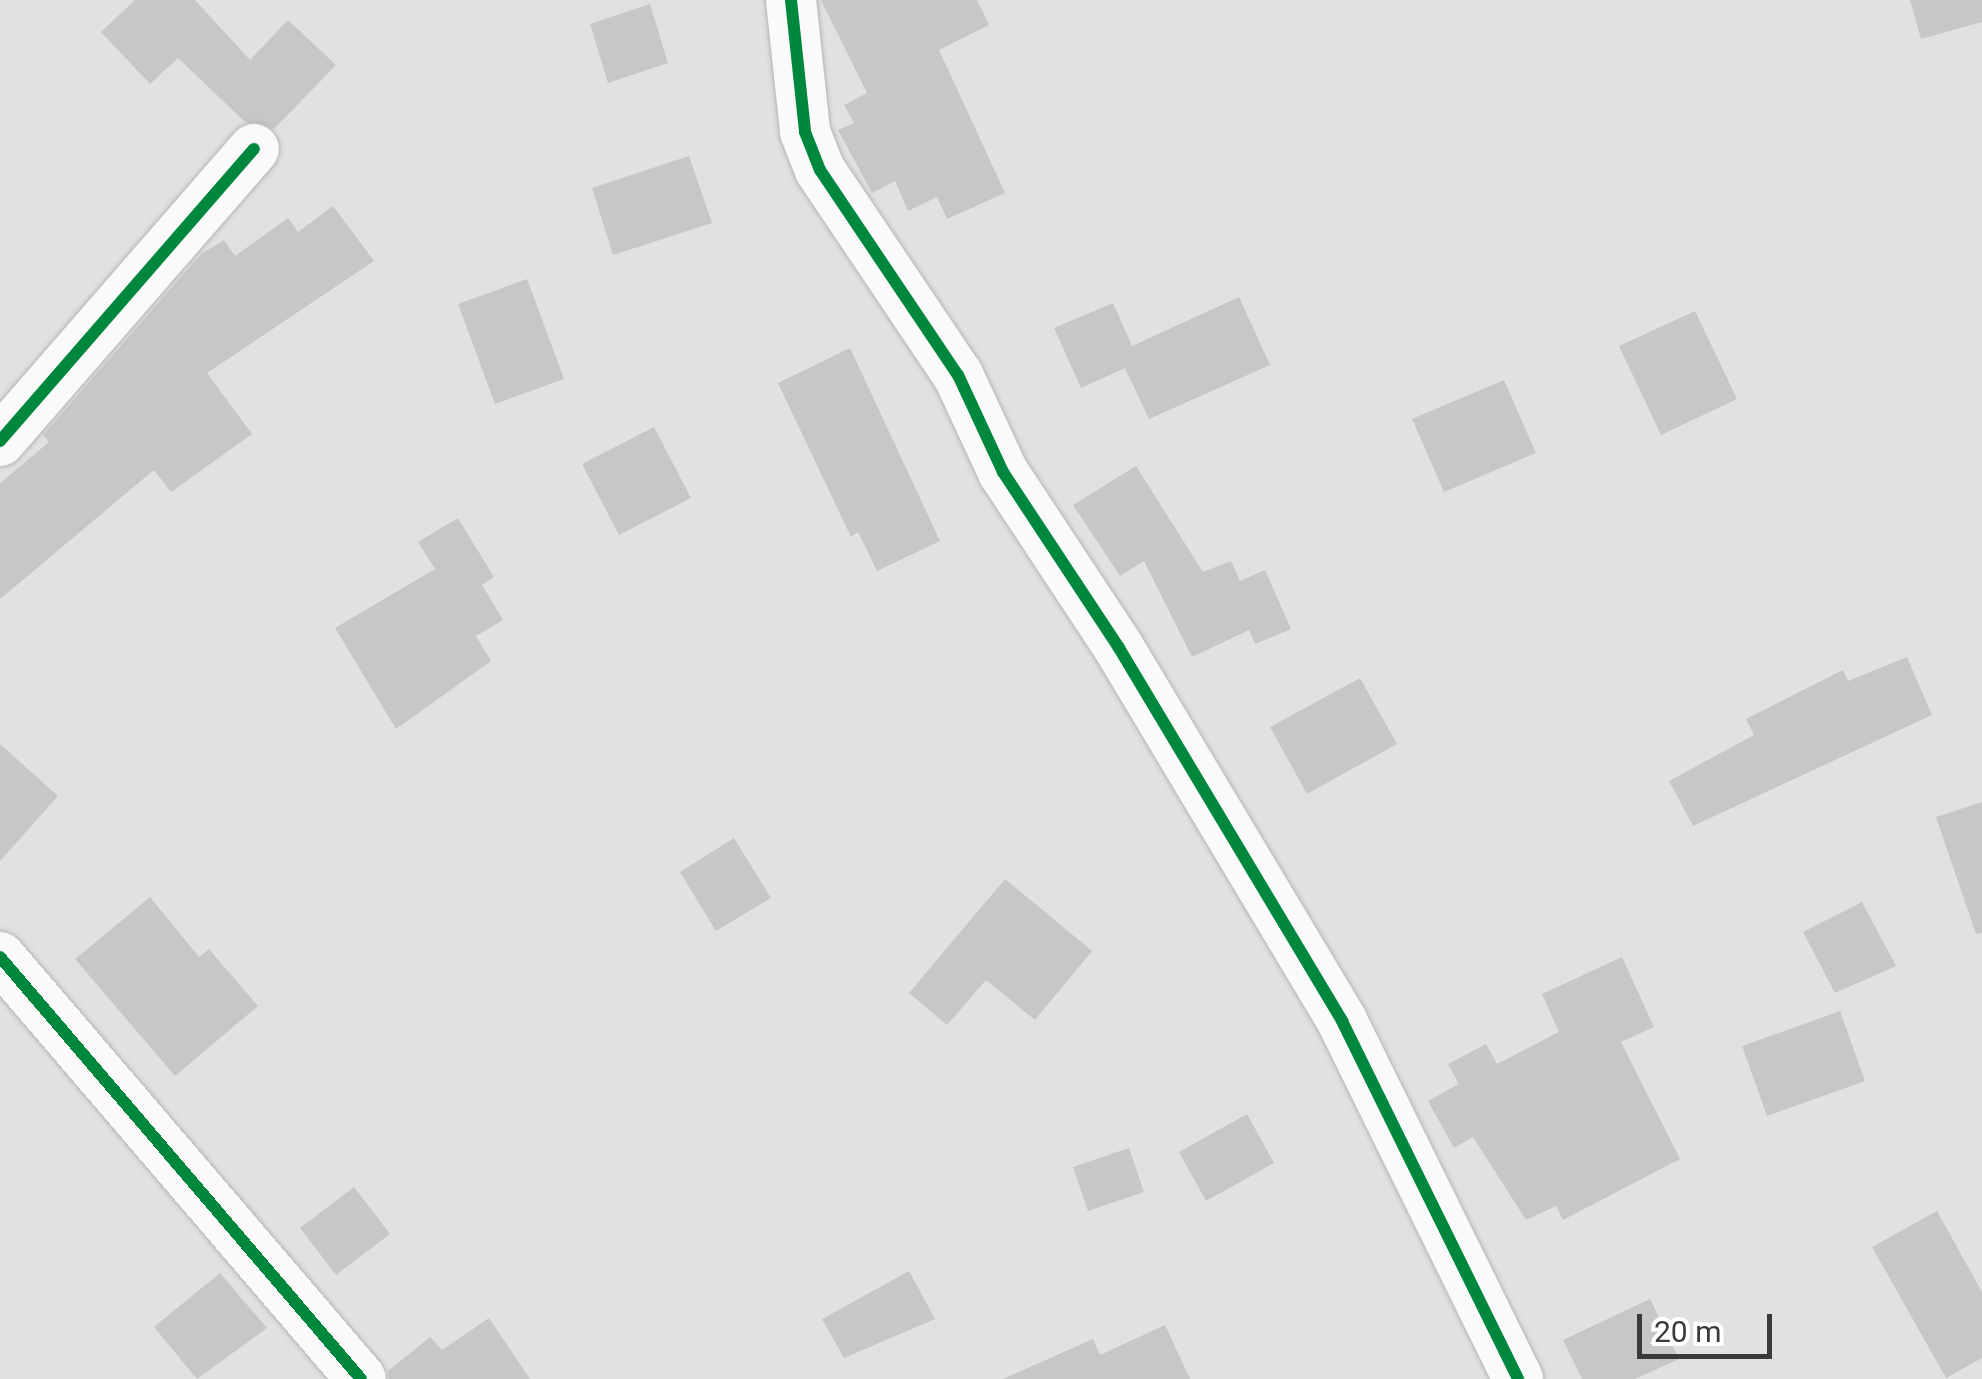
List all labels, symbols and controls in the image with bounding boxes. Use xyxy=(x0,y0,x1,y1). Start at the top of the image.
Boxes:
scale bar xyxy=(1642,1294,1777,1356)
text: 20 m xyxy=(1654,1314,1721,1349)

